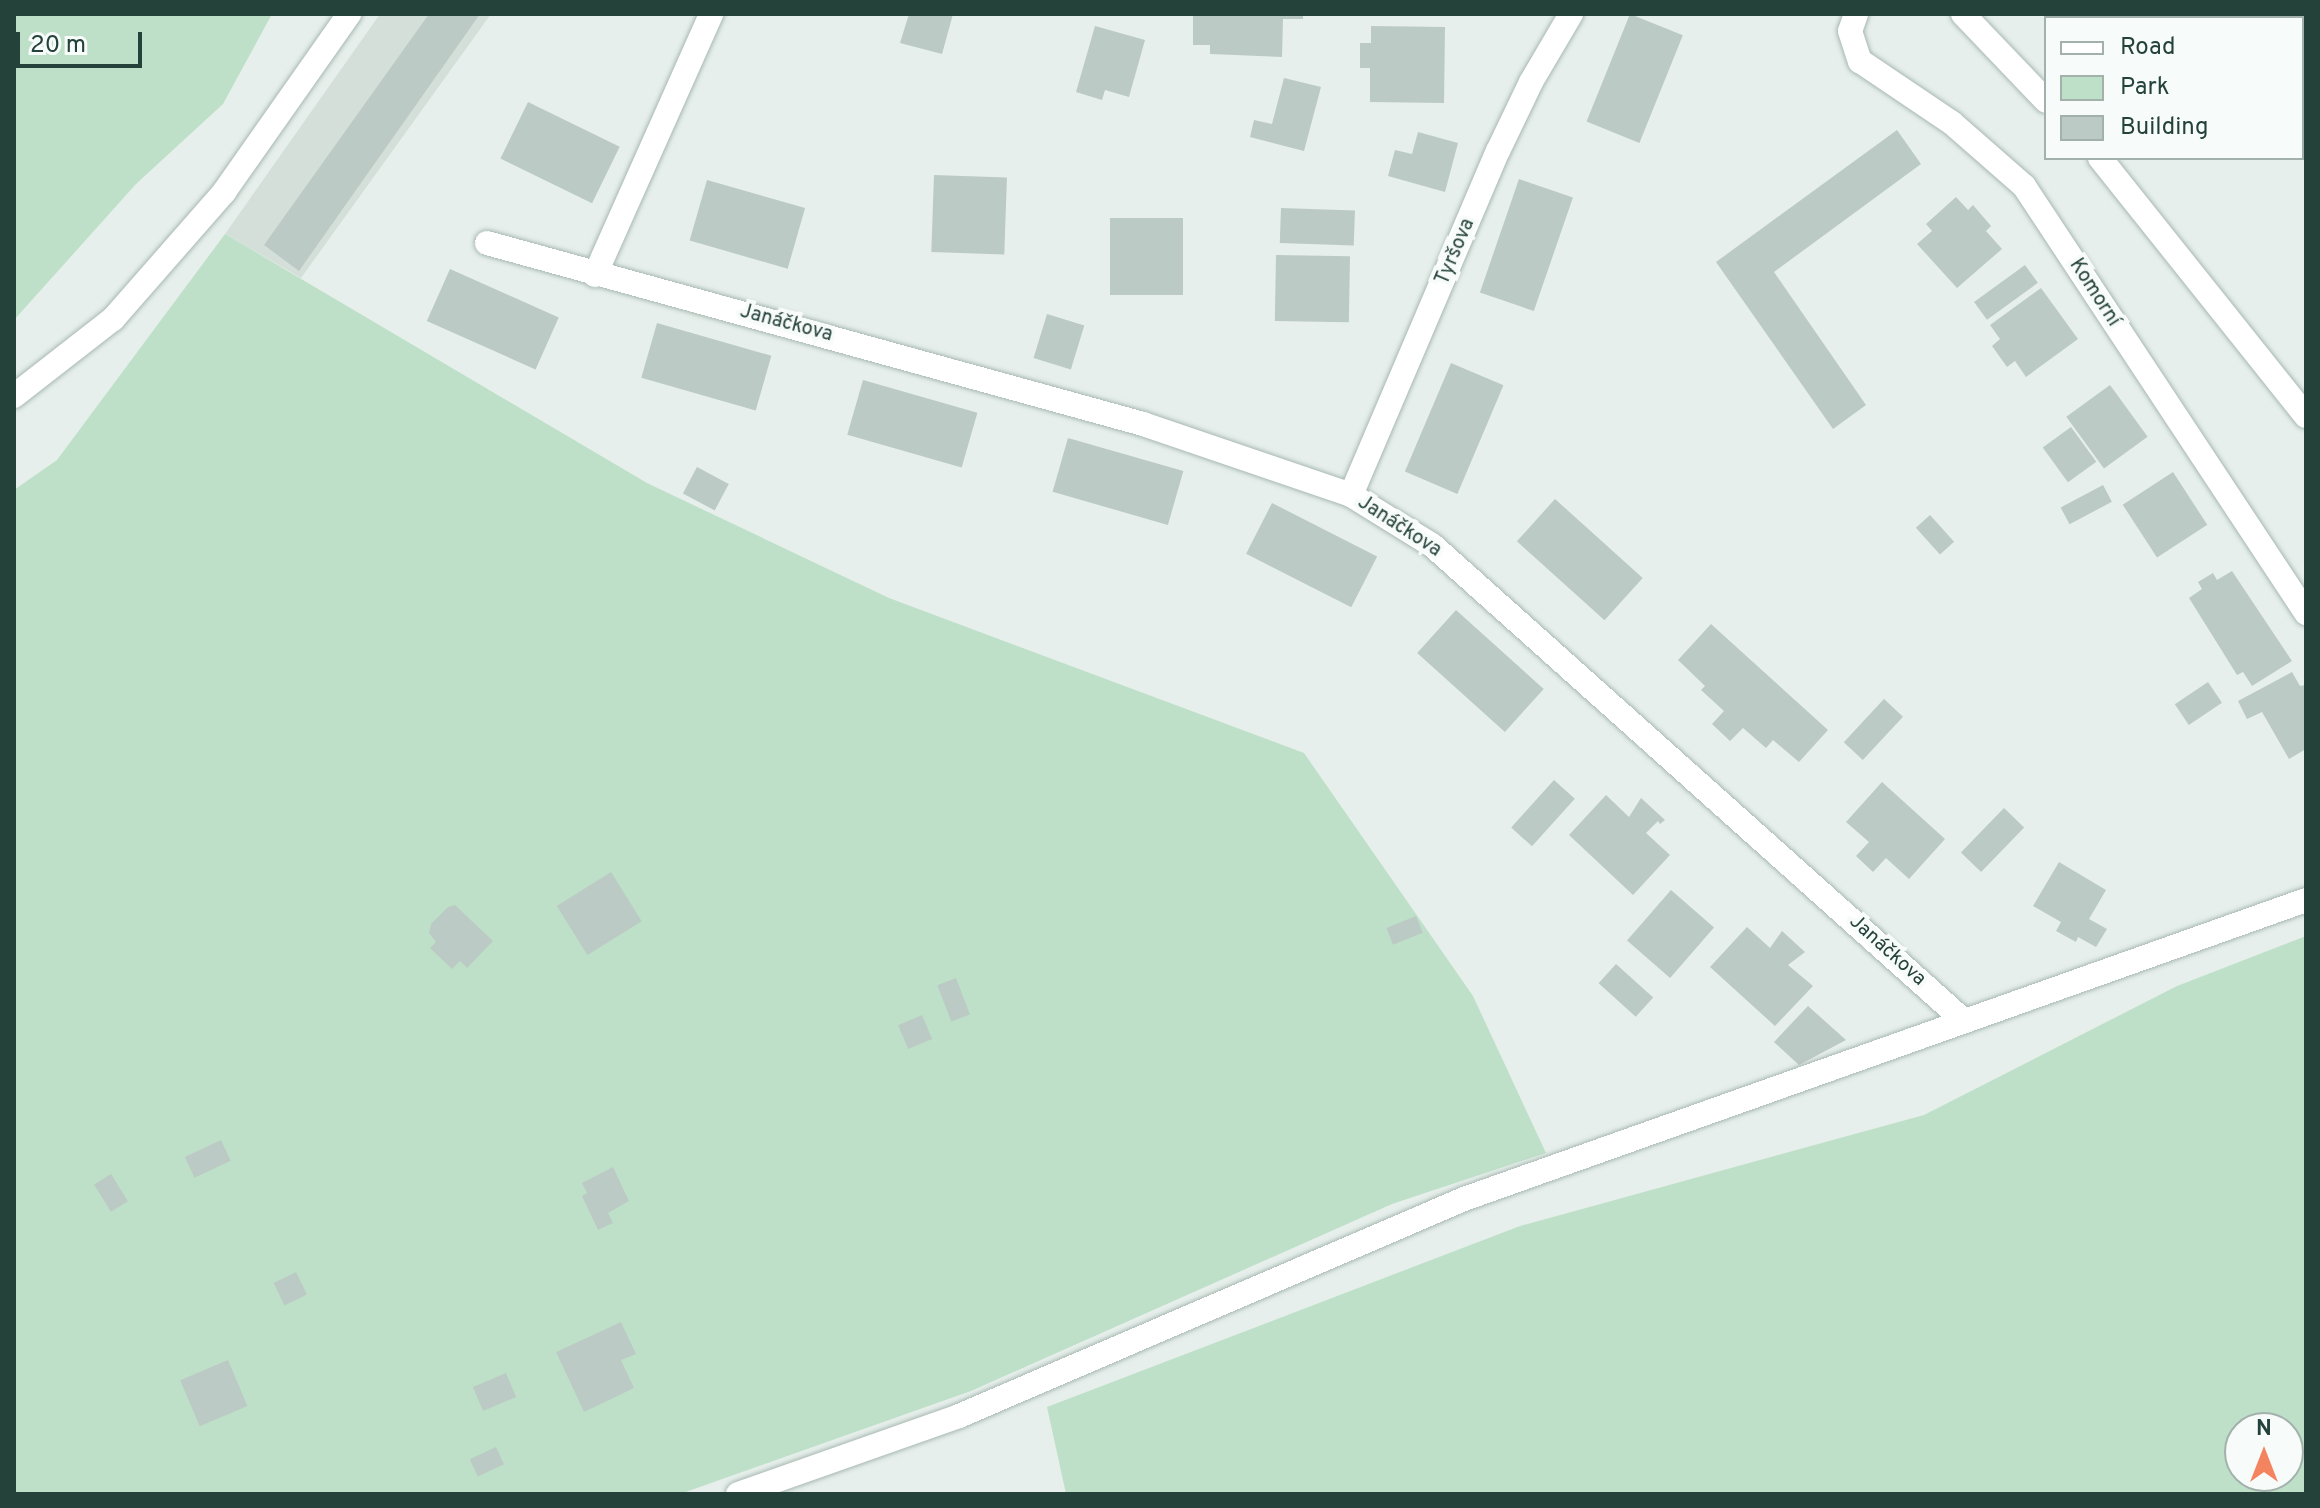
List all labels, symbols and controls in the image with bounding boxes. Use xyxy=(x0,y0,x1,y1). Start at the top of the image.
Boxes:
scale bar xyxy=(20,16,146,66)
legend xyxy=(2044,16,2304,160)
text: 20 m xyxy=(30,31,86,61)
text: Road xyxy=(2120,33,2176,63)
text: Park xyxy=(2120,73,2170,103)
text: Building xyxy=(2120,113,2209,143)
street label: Tyršova xyxy=(1431,215,1481,289)
street label: Komorní xyxy=(2063,255,2125,331)
street label: Janáčkova xyxy=(737,300,835,348)
street label: Janáčkova xyxy=(1353,491,1445,563)
street label: Janáčkova xyxy=(1844,910,1930,992)
north arrow xyxy=(2224,1412,2304,1492)
text: N xyxy=(2256,1416,2272,1443)

